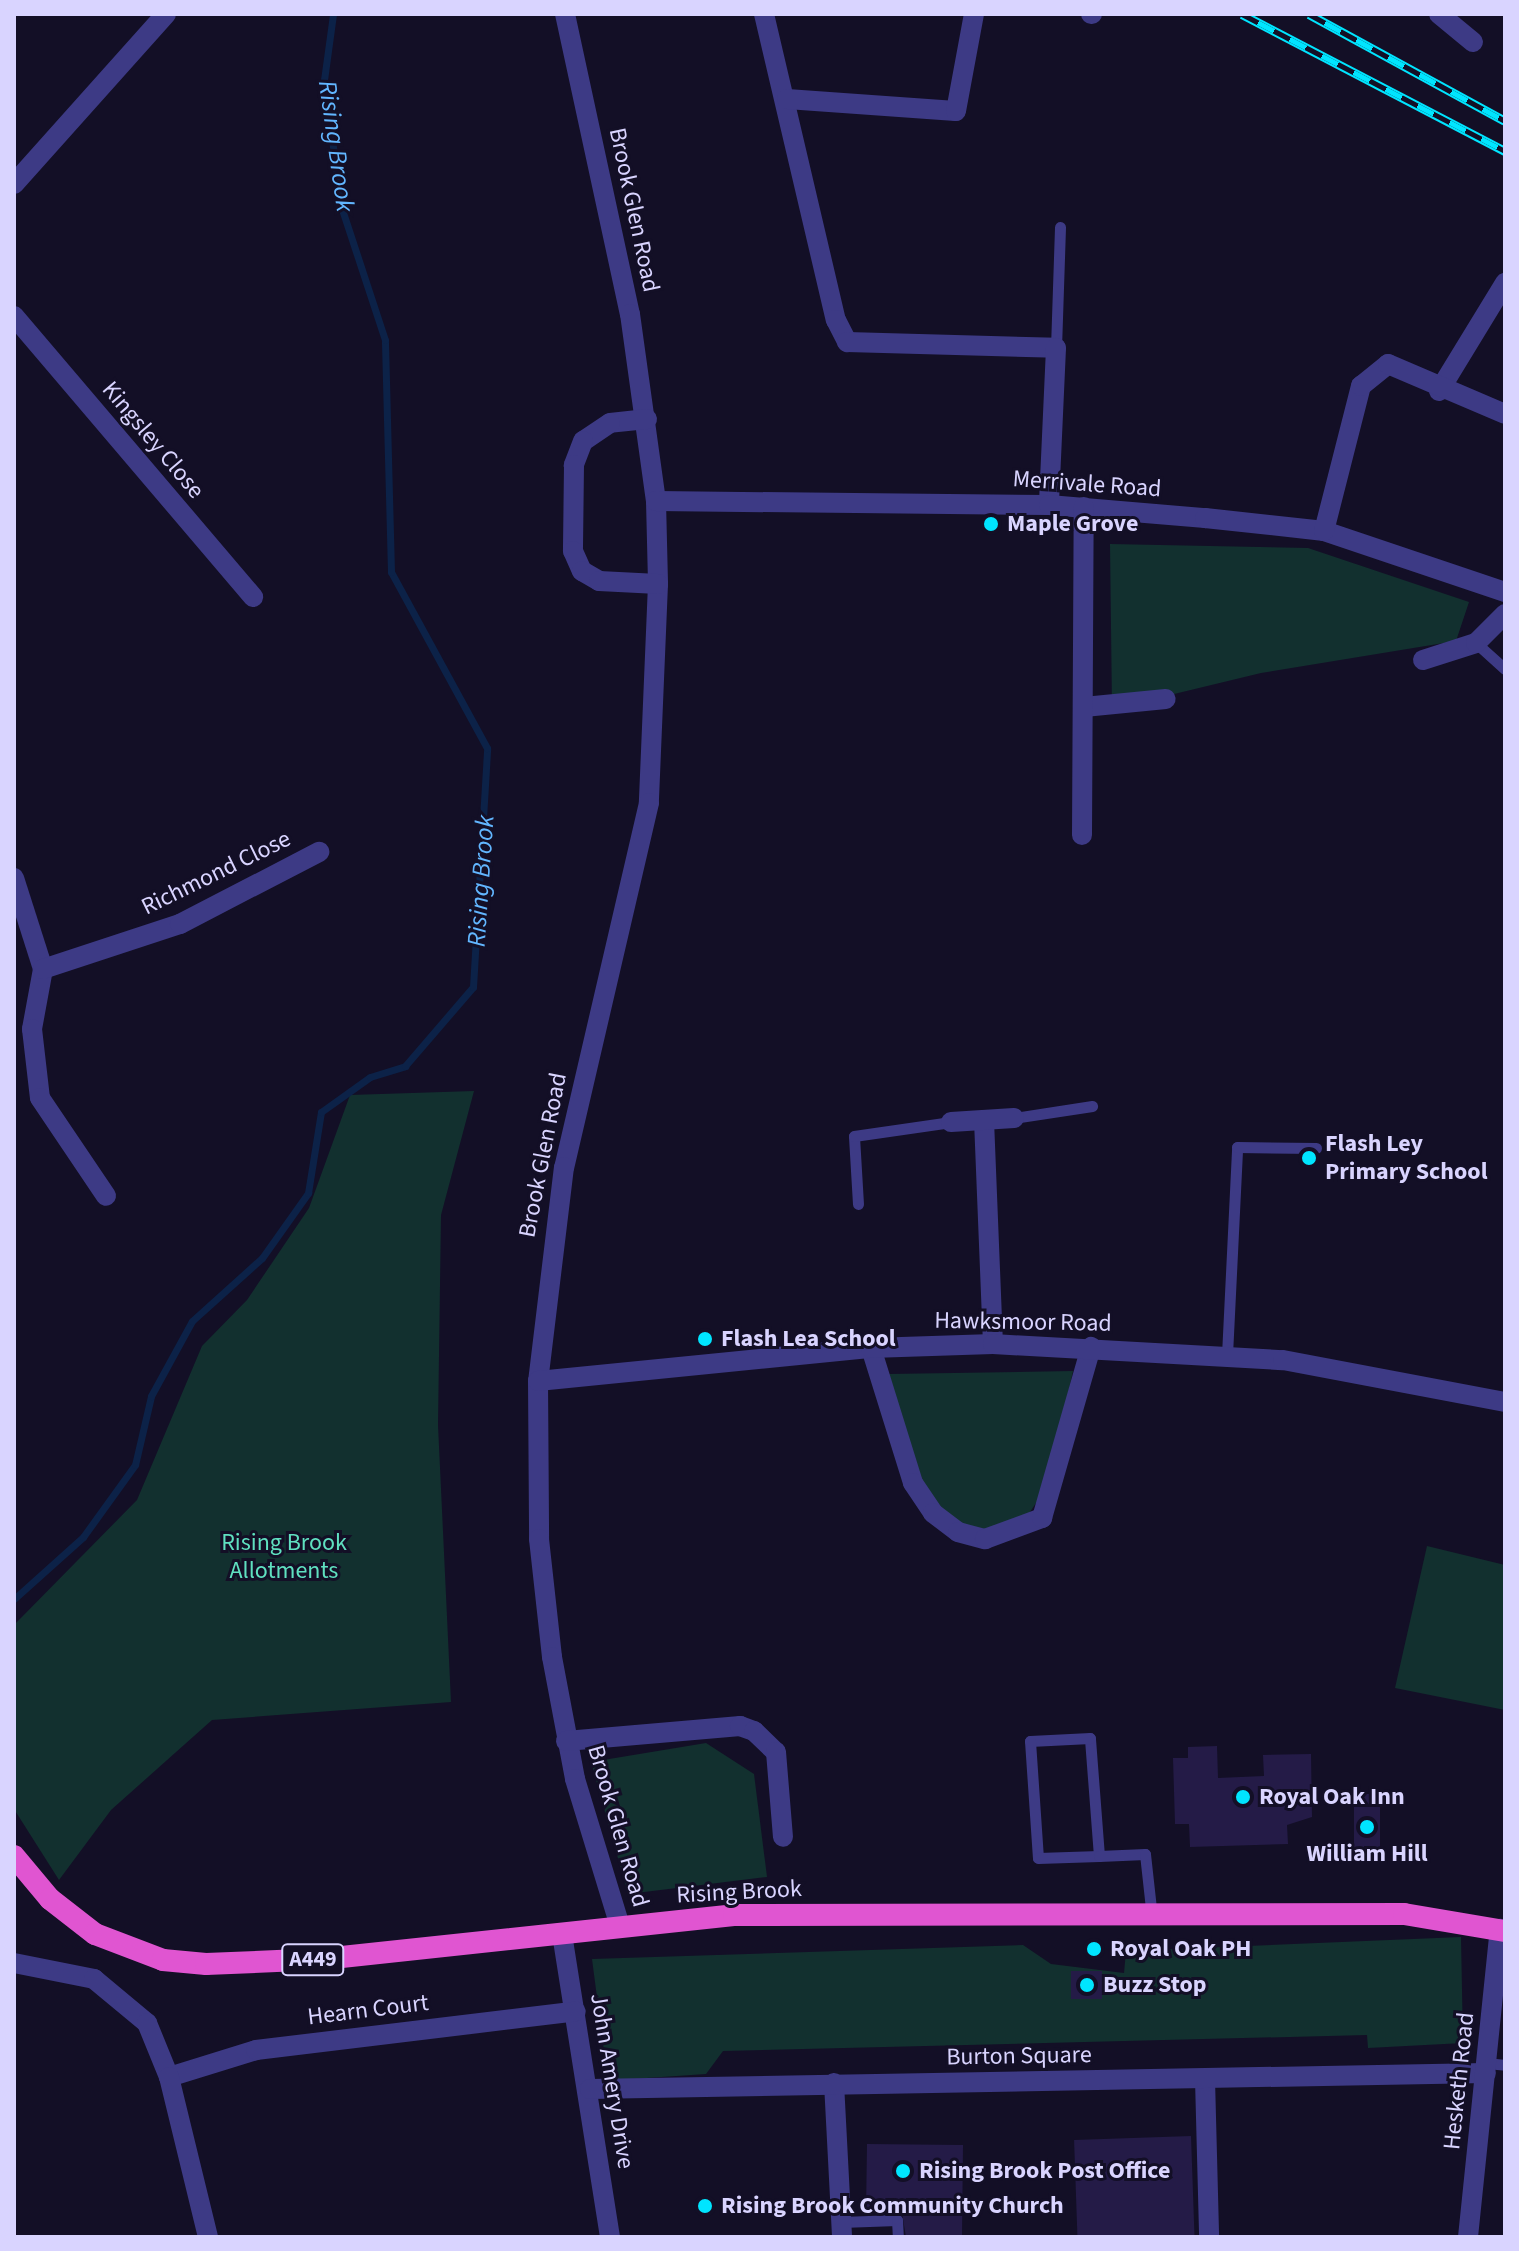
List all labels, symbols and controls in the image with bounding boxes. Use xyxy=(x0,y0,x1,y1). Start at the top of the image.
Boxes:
water label: Rising Brook xyxy=(311,78,361,214)
street label: Brook Glen Road xyxy=(603,125,665,295)
street label: Kingsley Close xyxy=(96,376,210,504)
street label: Merrivale Road xyxy=(1012,464,1162,504)
place label: Maple Grove xyxy=(1007,510,1138,538)
marker: Maple Grove xyxy=(982,515,1000,533)
water label: Rising Brook xyxy=(461,814,501,948)
street label: Richmond Close xyxy=(137,824,295,922)
street label: Brook Glen Road xyxy=(513,1070,573,1240)
place label: Flash Ley Primary School xyxy=(1325,1130,1488,1186)
marker: Flash Ley Primary School xyxy=(1300,1149,1318,1167)
street label: Hawksmoor Road xyxy=(934,1306,1112,1338)
place label: Flash Lea School xyxy=(721,1325,896,1353)
marker: Flash Lea School xyxy=(696,1330,714,1348)
park label: Rising Brook Allotments xyxy=(221,1529,347,1585)
street label: Brook Glen Road xyxy=(581,1742,655,1910)
place label: Royal Oak Inn xyxy=(1259,1783,1405,1811)
marker: Royal Oak Inn xyxy=(1234,1788,1252,1806)
marker: William Hill xyxy=(1358,1818,1376,1836)
place label: William Hill xyxy=(1306,1840,1428,1868)
street label: Rising Brook xyxy=(676,1874,802,1910)
place label: Royal Oak PH xyxy=(1110,1935,1251,1963)
marker: Royal Oak PH xyxy=(1085,1940,1103,1958)
road number: A449 xyxy=(281,1942,345,1978)
place label: Buzz Stop xyxy=(1103,1971,1207,1999)
marker: Buzz Stop xyxy=(1078,1976,1096,1994)
street label: Hearn Court xyxy=(306,1988,430,2032)
street label: John Amery Drive xyxy=(584,1991,640,2171)
street label: Hesketh Road xyxy=(1437,2011,1481,2151)
street label: Burton Square xyxy=(946,2040,1092,2072)
place label: Rising Brook Post Office xyxy=(919,2157,1170,2185)
marker: Rising Brook Post Office xyxy=(894,2162,912,2180)
place label: Rising Brook Community Church xyxy=(721,2192,1064,2220)
marker: Rising Brook Community Church xyxy=(696,2197,714,2215)

